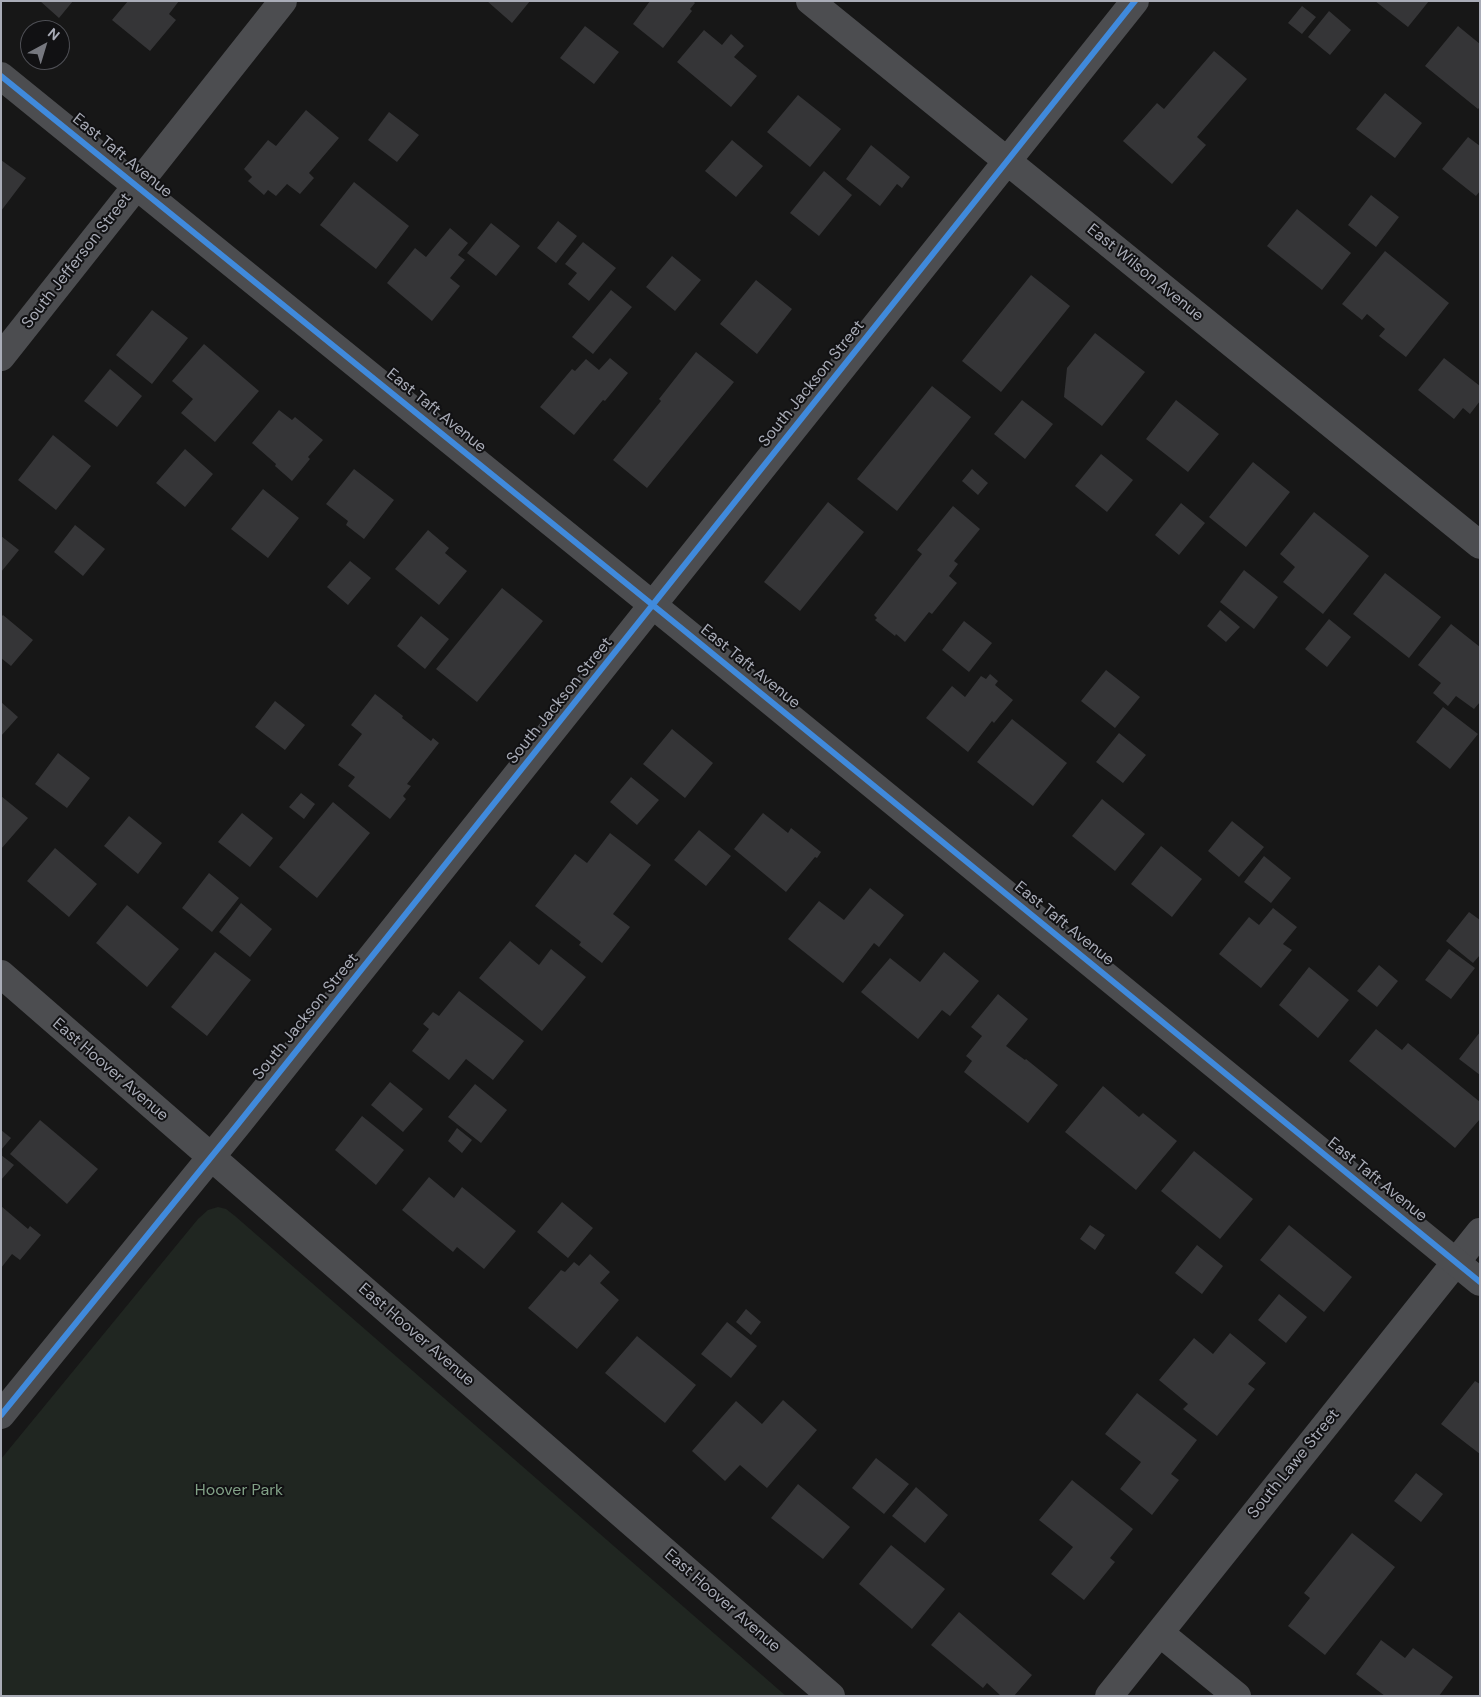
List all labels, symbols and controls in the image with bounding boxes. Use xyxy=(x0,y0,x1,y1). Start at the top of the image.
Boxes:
north arrow xyxy=(20,20,70,70)
text: N xyxy=(44,24,63,44)
street label: East Taft Avenue xyxy=(68,110,176,202)
street label: South Jefferson Street xyxy=(18,189,136,333)
street label: East Wilson Avenue xyxy=(1083,220,1207,326)
street label: South Jackson Street xyxy=(755,317,869,451)
street label: East Taft Avenue xyxy=(382,365,490,457)
street label: East Taft Avenue xyxy=(696,621,804,713)
street label: South Jackson Street xyxy=(503,634,617,768)
street label: East Taft Avenue xyxy=(1010,878,1118,970)
street label: South Jackson Street xyxy=(249,950,363,1084)
street label: East Hoover Avenue xyxy=(48,1015,172,1125)
street label: East Taft Avenue xyxy=(1323,1134,1431,1226)
street label: East Hoover Avenue xyxy=(354,1280,478,1390)
street label: South Lawe Street xyxy=(1244,1405,1344,1523)
park label: Hoover Park xyxy=(195,1481,283,1501)
street label: East Hoover Avenue xyxy=(660,1546,784,1656)

